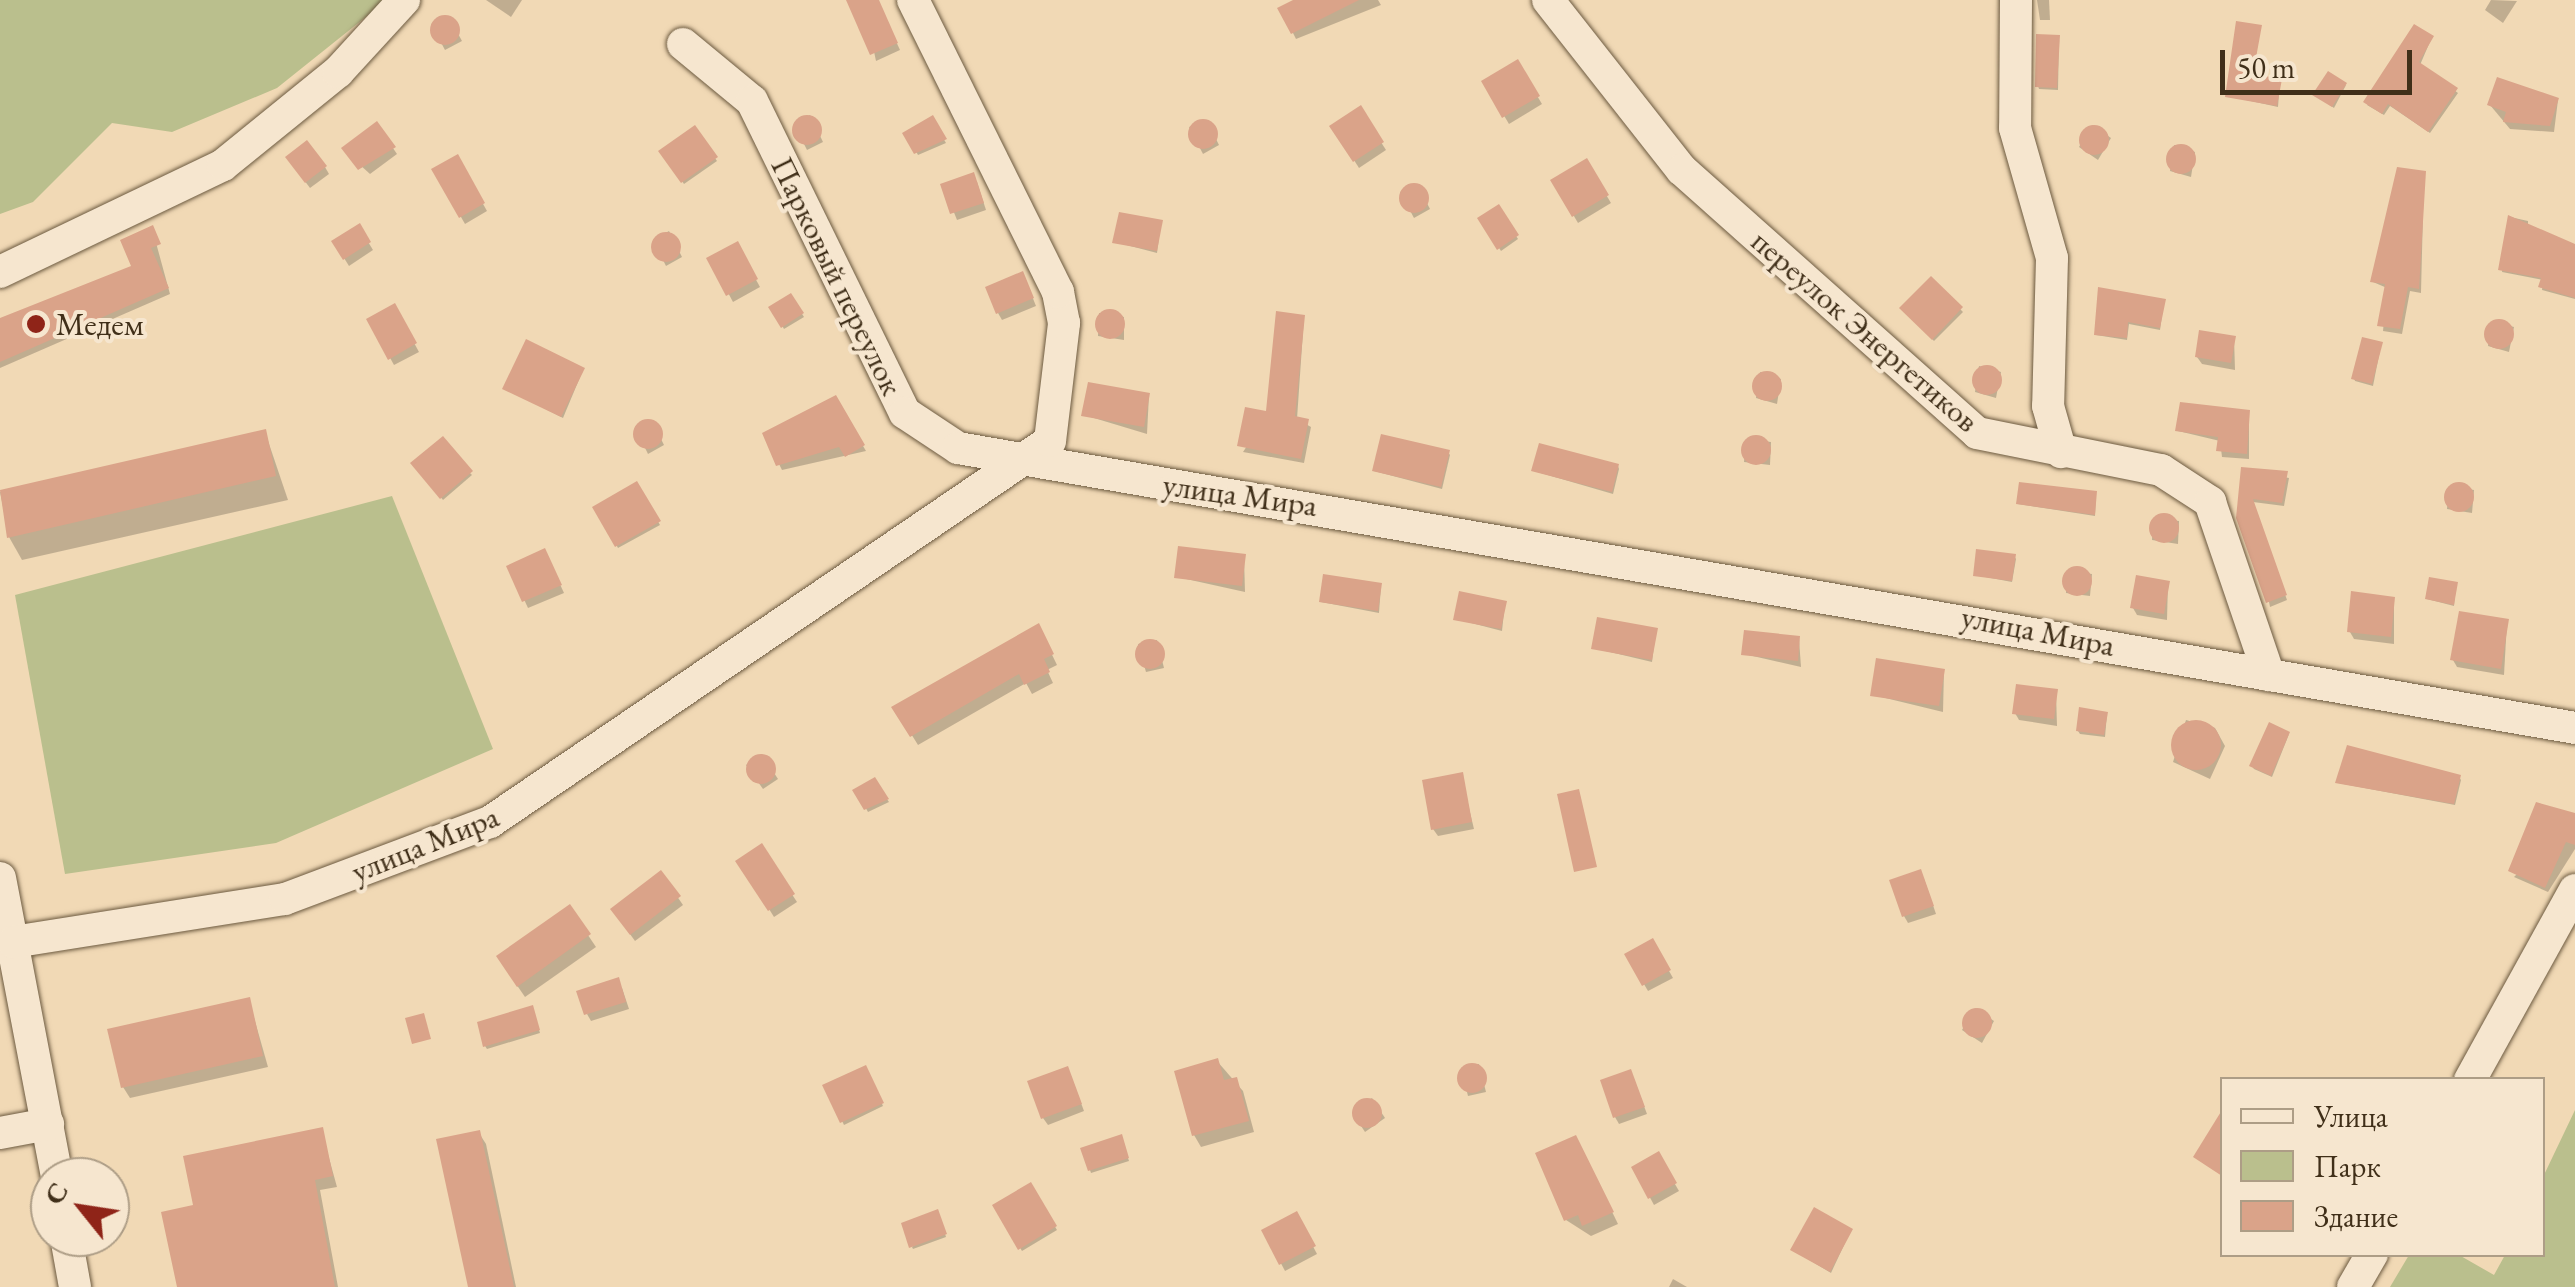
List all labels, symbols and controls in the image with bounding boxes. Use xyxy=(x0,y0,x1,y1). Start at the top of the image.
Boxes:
scale bar xyxy=(2225,30,2418,92)
text: 50 m xyxy=(2237,48,2295,87)
street label: Парковый переулок xyxy=(763,151,911,401)
street label: переулок Энергетиков xyxy=(1744,222,1986,440)
place label: Медем xyxy=(56,305,144,343)
marker: Медем xyxy=(25,313,47,335)
street label: улица Мира xyxy=(1160,465,1320,525)
street label: улица Мира xyxy=(1958,597,2118,665)
street label: улица Мира xyxy=(346,797,504,891)
legend xyxy=(2220,1077,2545,1257)
text: Улица xyxy=(2314,1097,2388,1136)
text: Парк xyxy=(2314,1147,2381,1186)
north arrow xyxy=(30,1157,130,1257)
text: С xyxy=(35,1175,76,1211)
text: Здание xyxy=(2314,1197,2398,1236)

